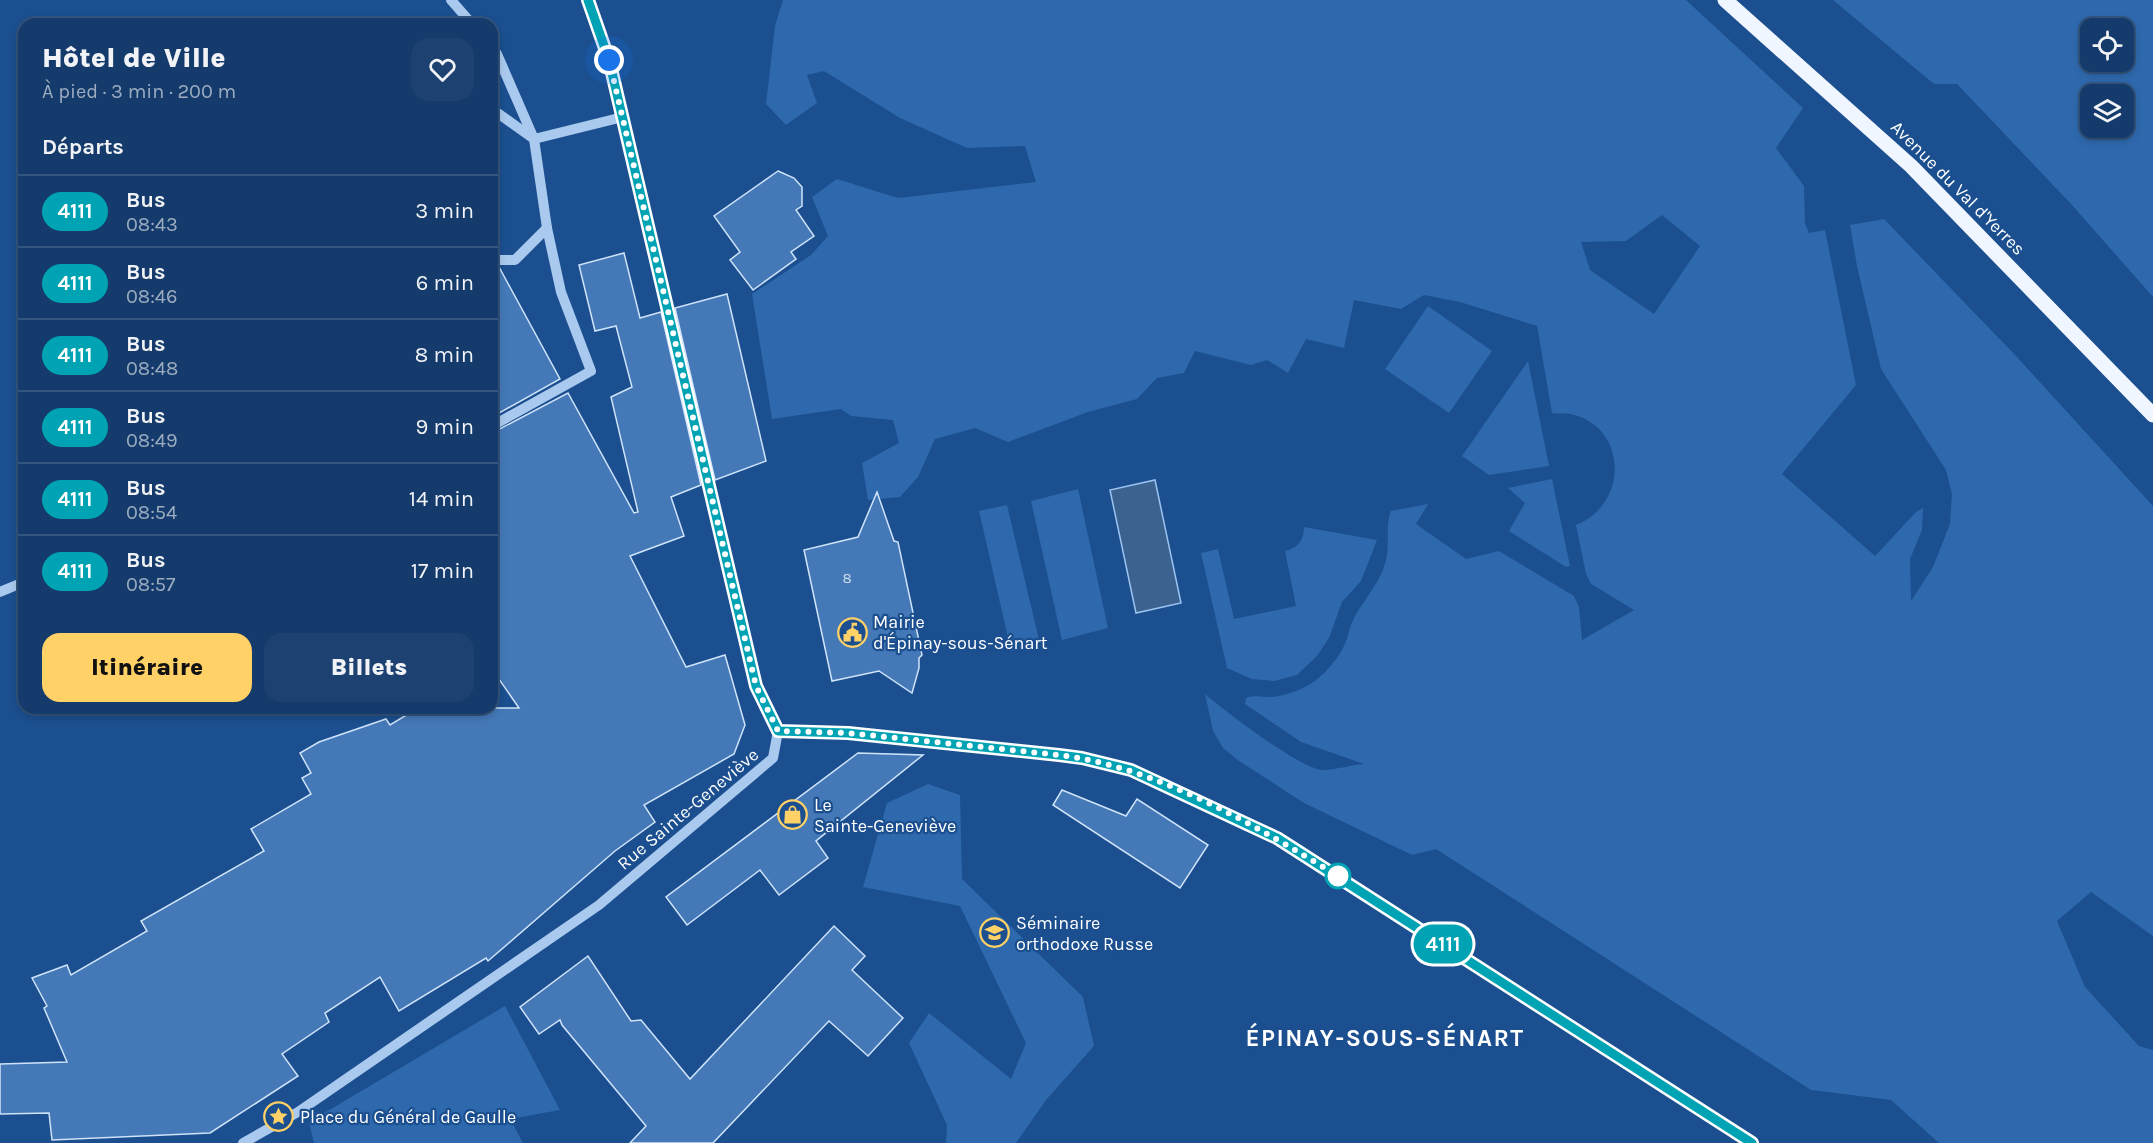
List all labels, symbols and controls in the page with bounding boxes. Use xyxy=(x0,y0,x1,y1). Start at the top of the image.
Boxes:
map controls xyxy=(2080,18,2134,138)
button: locate xyxy=(2080,18,2134,72)
button: heart xyxy=(411,38,474,101)
text: Hôtel de Ville xyxy=(42,41,226,74)
your location xyxy=(594,45,624,75)
text: À pied · 3 min · 200 m xyxy=(42,80,236,103)
button: layers xyxy=(2080,84,2134,138)
street label: Avenue du Val d'Yerres xyxy=(1886,116,2030,260)
text: Départs xyxy=(42,134,124,160)
text: Bus xyxy=(126,187,166,213)
text: 3 min xyxy=(415,198,474,224)
text: 4111 xyxy=(58,199,92,223)
text: 08:43 xyxy=(126,213,178,236)
text: Bus xyxy=(126,259,166,285)
text: 6 min xyxy=(416,270,474,296)
text: 4111 xyxy=(58,271,92,295)
text: 08:46 xyxy=(126,285,177,308)
text: Bus xyxy=(126,331,166,357)
text: 8 min xyxy=(415,342,474,368)
text: 4111 xyxy=(58,343,92,367)
text: 08:48 xyxy=(126,357,178,380)
text: Bus xyxy=(126,403,166,429)
text: 9 min xyxy=(416,414,474,440)
text: 4111 xyxy=(58,415,92,439)
text: 08:49 xyxy=(126,429,178,452)
text: Bus xyxy=(126,475,166,501)
text: 14 min xyxy=(409,486,474,512)
text: 4111 xyxy=(58,487,92,511)
text: 08:54 xyxy=(126,501,177,524)
text: Bus xyxy=(126,547,166,573)
text: 17 min xyxy=(411,558,474,584)
text: 4111 xyxy=(58,559,92,583)
house number: 8 xyxy=(842,569,852,587)
text: 08:57 xyxy=(126,573,175,596)
place label: Mairie d'Épinay-sous-Sénart xyxy=(873,611,1048,654)
public building icon: Mairie d'Épinay-sous-Sénart xyxy=(836,616,868,648)
button: Itinéraire xyxy=(42,633,252,702)
button: Billets xyxy=(264,633,474,702)
street label: Rue Sainte-Geneviève xyxy=(613,743,763,875)
place label: Le Sainte-Geneviève xyxy=(814,794,956,837)
shop icon: Le Sainte-Geneviève xyxy=(777,799,809,831)
unlabelled marker xyxy=(1325,863,1351,889)
place label: Séminaire orthodoxe Russe xyxy=(1016,912,1153,955)
school or university icon: Séminaire orthodoxe Russe xyxy=(979,917,1011,949)
line badge: 4111 xyxy=(1401,924,1485,964)
text: 4111 xyxy=(1426,932,1460,956)
district label: ÉPINAY-SOUS-SÉNART xyxy=(1245,1022,1525,1052)
place icon: Place du Général de Gaulle xyxy=(263,1101,295,1133)
place label: Place du Général de Gaulle xyxy=(300,1106,516,1128)

